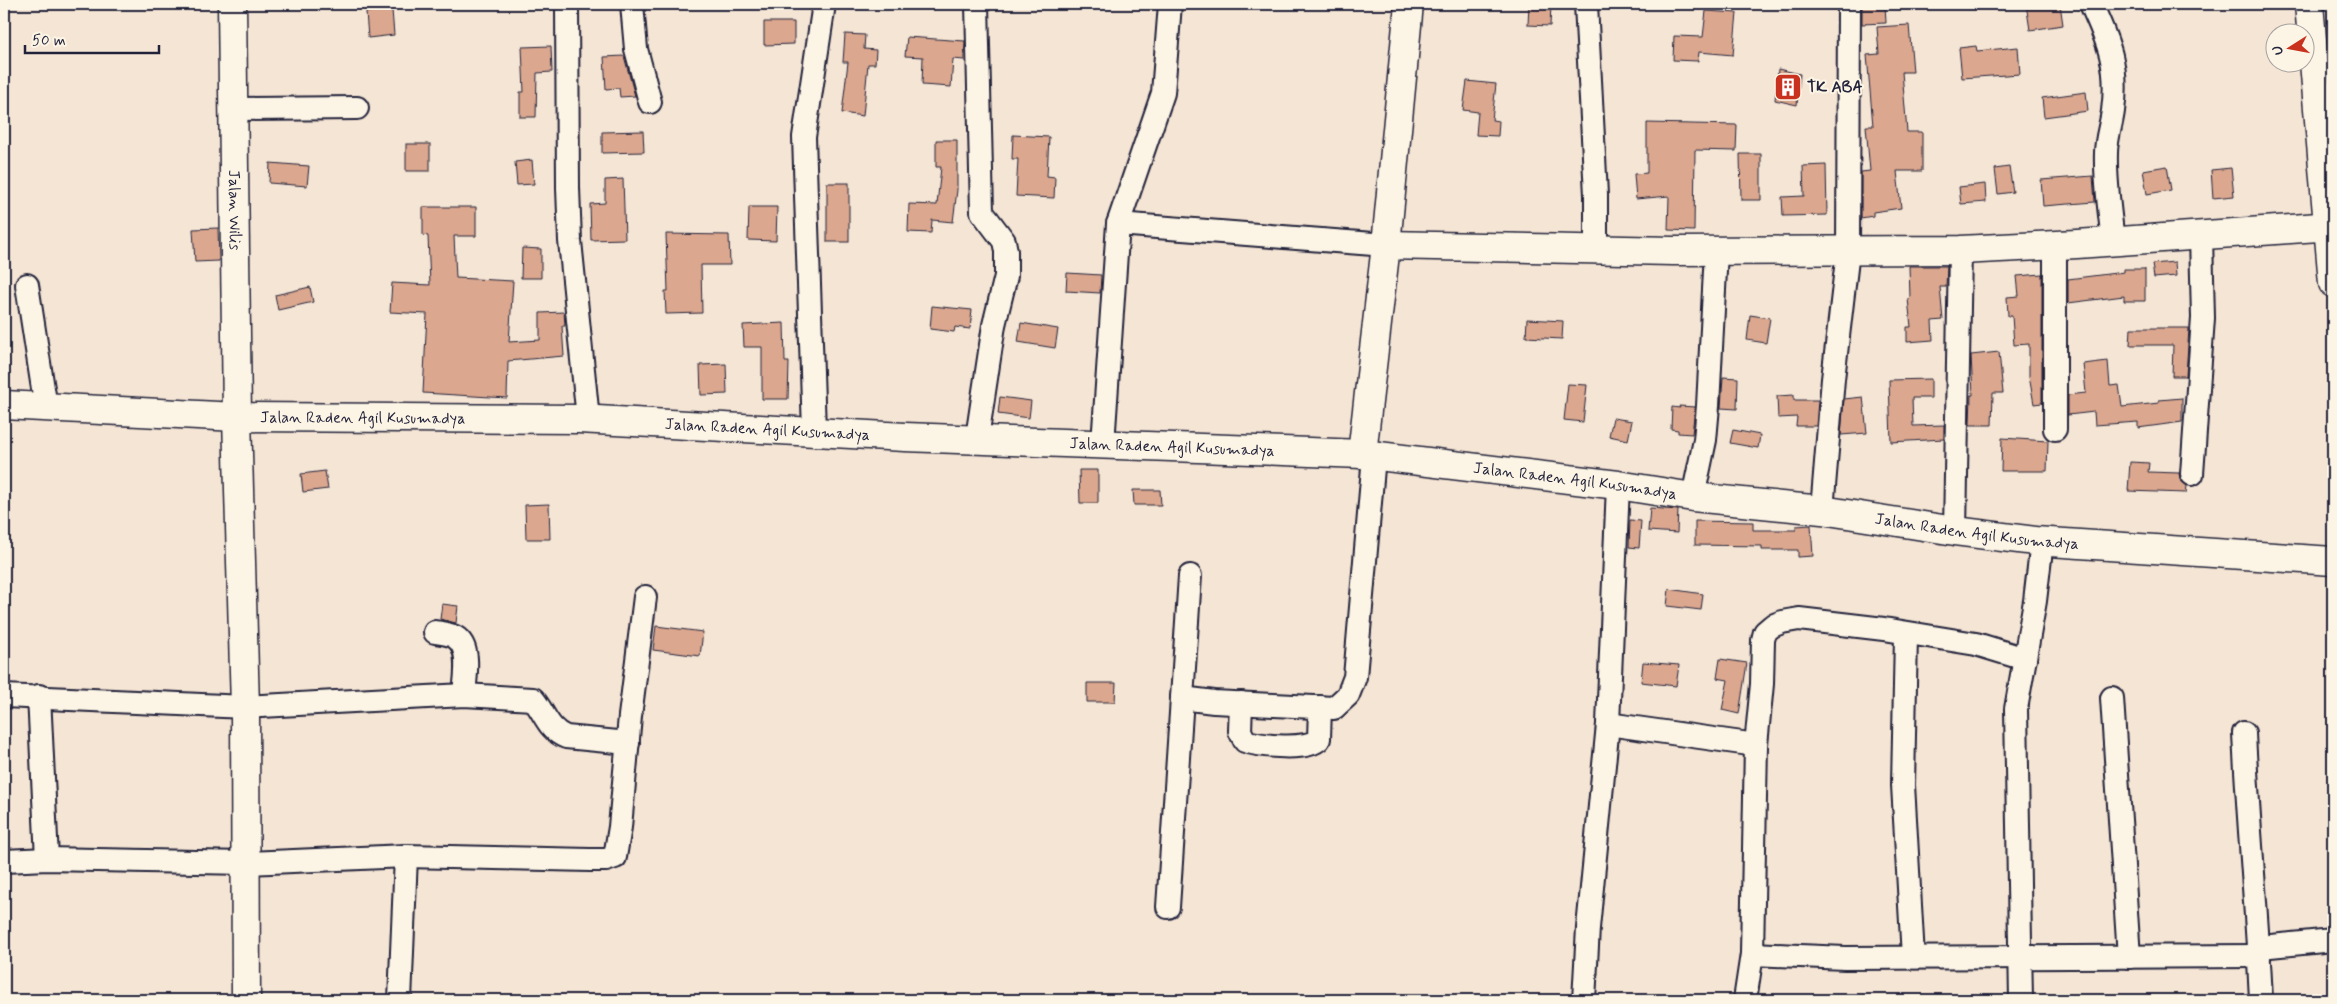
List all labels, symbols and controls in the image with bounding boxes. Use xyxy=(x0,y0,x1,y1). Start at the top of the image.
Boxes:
scale bar xyxy=(25,22,159,54)
north arrow xyxy=(2264,22,2314,72)
text: 50 m xyxy=(32,31,66,51)
text: U xyxy=(2269,44,2288,56)
building icon: TK ABA xyxy=(1773,72,1803,102)
place label: TK ABA xyxy=(1807,77,1863,98)
street label: Jalan Wilis xyxy=(224,170,245,250)
street label: Jalan Raden Agil Kusumadya xyxy=(260,407,465,429)
street label: Jalan Raden Agil Kusumadya xyxy=(664,413,871,446)
street label: Jalan Raden Agil Kusumadya xyxy=(1069,433,1275,461)
street label: Jalan Raden Agil Kusumadya xyxy=(1472,457,1679,505)
street label: Jalan Raden Agil Kusumadya xyxy=(1873,508,2079,554)

